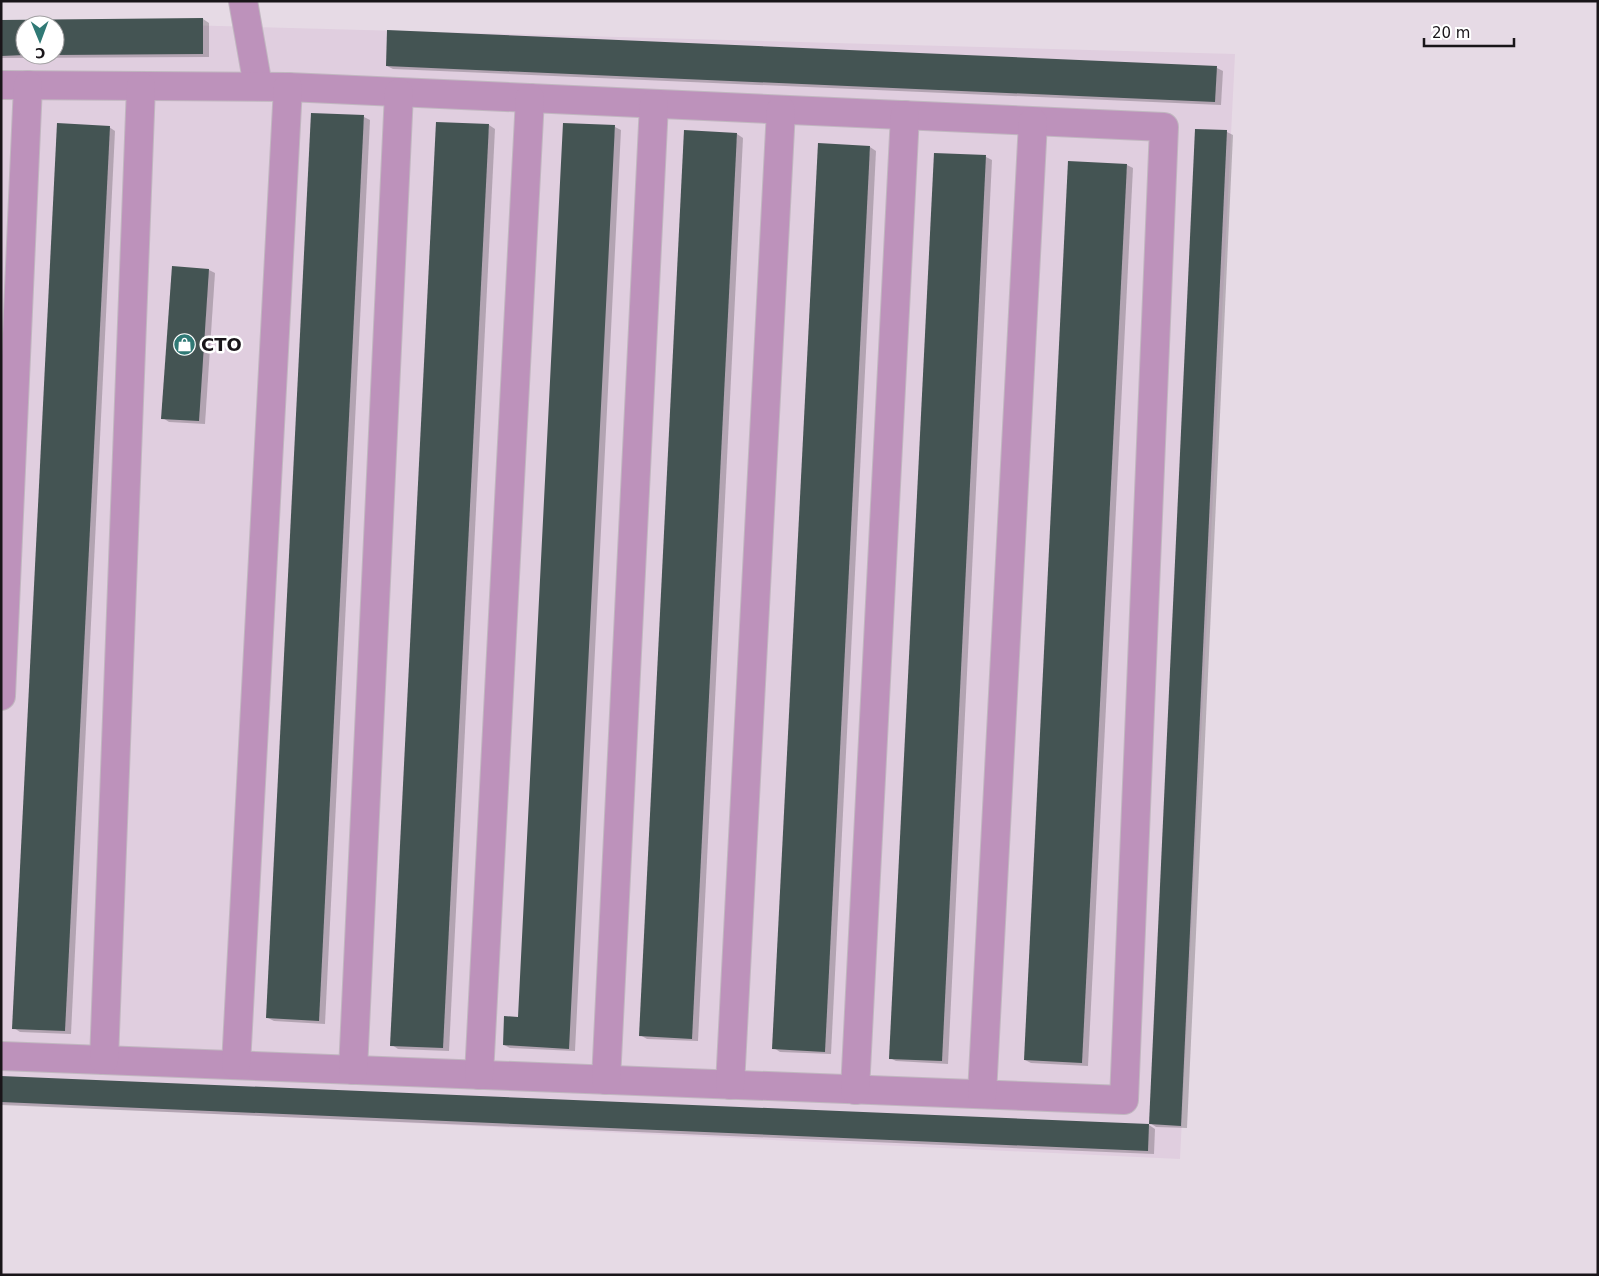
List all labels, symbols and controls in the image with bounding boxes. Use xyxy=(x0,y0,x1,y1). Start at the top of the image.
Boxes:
north arrow xyxy=(15,15,65,65)
scale bar xyxy=(1424,15,1514,47)
text: 20 m xyxy=(1432,24,1470,42)
text: С xyxy=(35,45,46,61)
shop icon: СТО xyxy=(173,332,197,356)
place label: СТО xyxy=(201,334,242,355)

